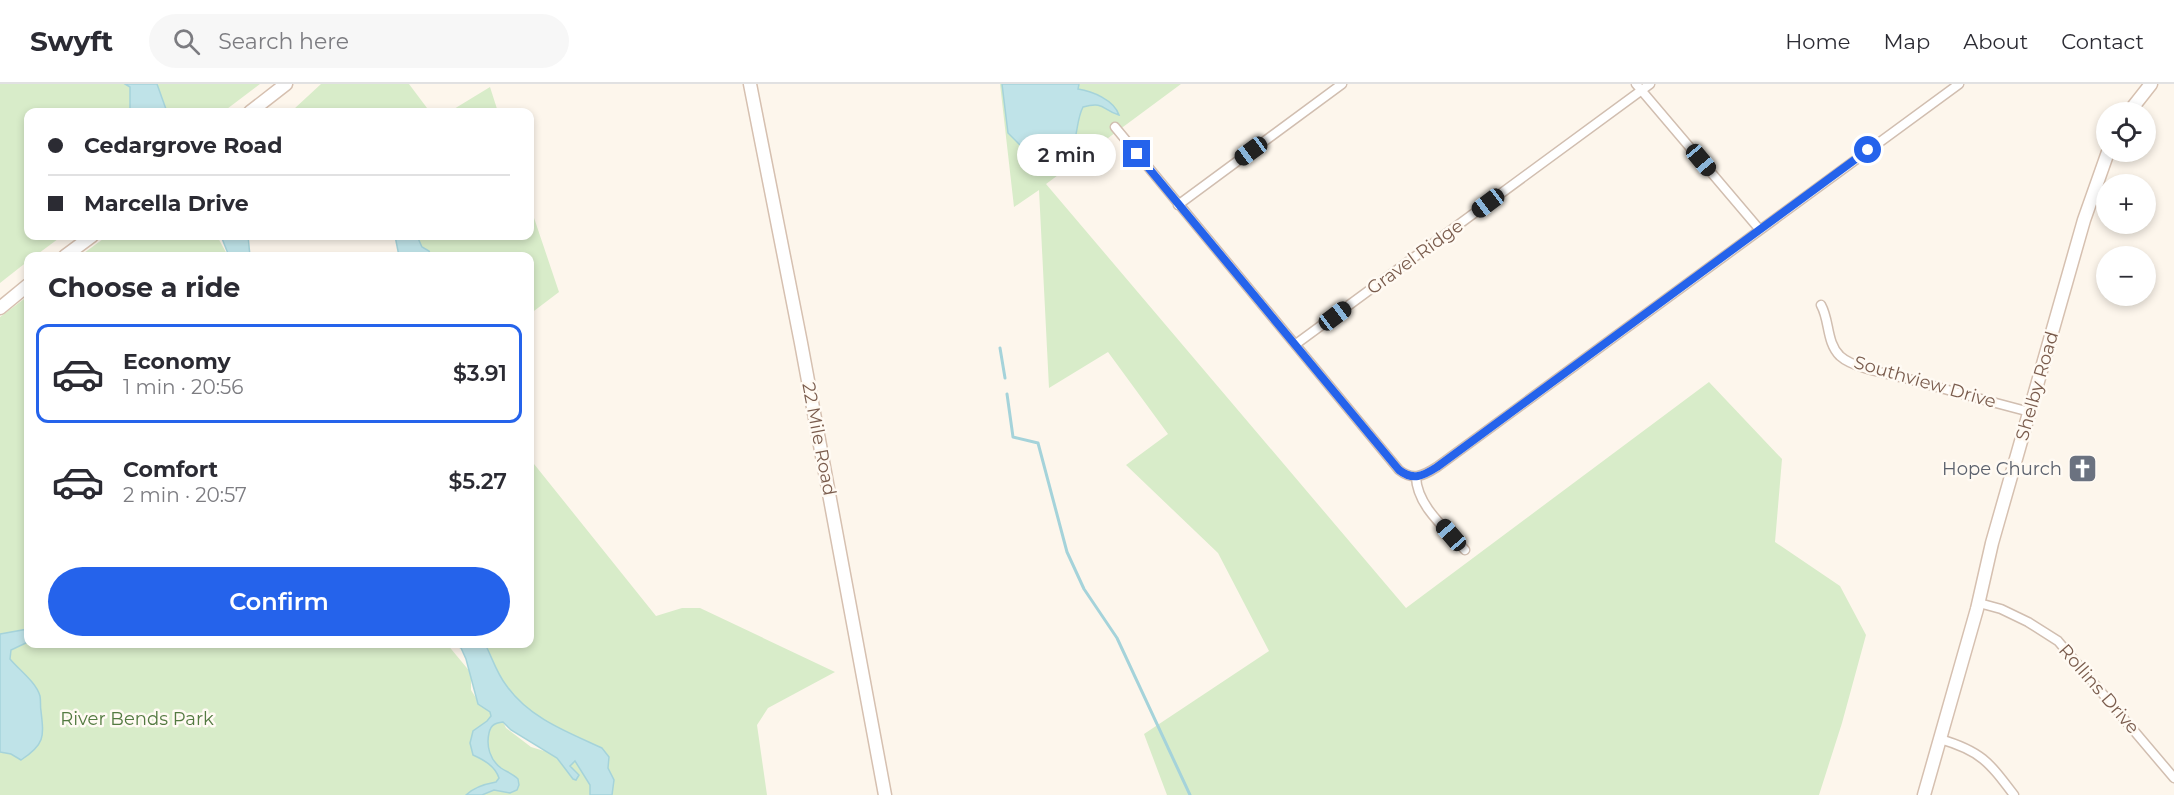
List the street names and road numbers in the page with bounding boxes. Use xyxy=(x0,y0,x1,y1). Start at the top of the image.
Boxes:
street label: Gravel Ridge xyxy=(1362,215,1468,299)
street label: Shelby Road xyxy=(2011,329,2063,443)
street label: Southview Drive xyxy=(1851,351,1999,413)
street label: 22 Mile Road xyxy=(797,381,841,497)
street label: Rollins Drive xyxy=(2054,640,2144,738)

